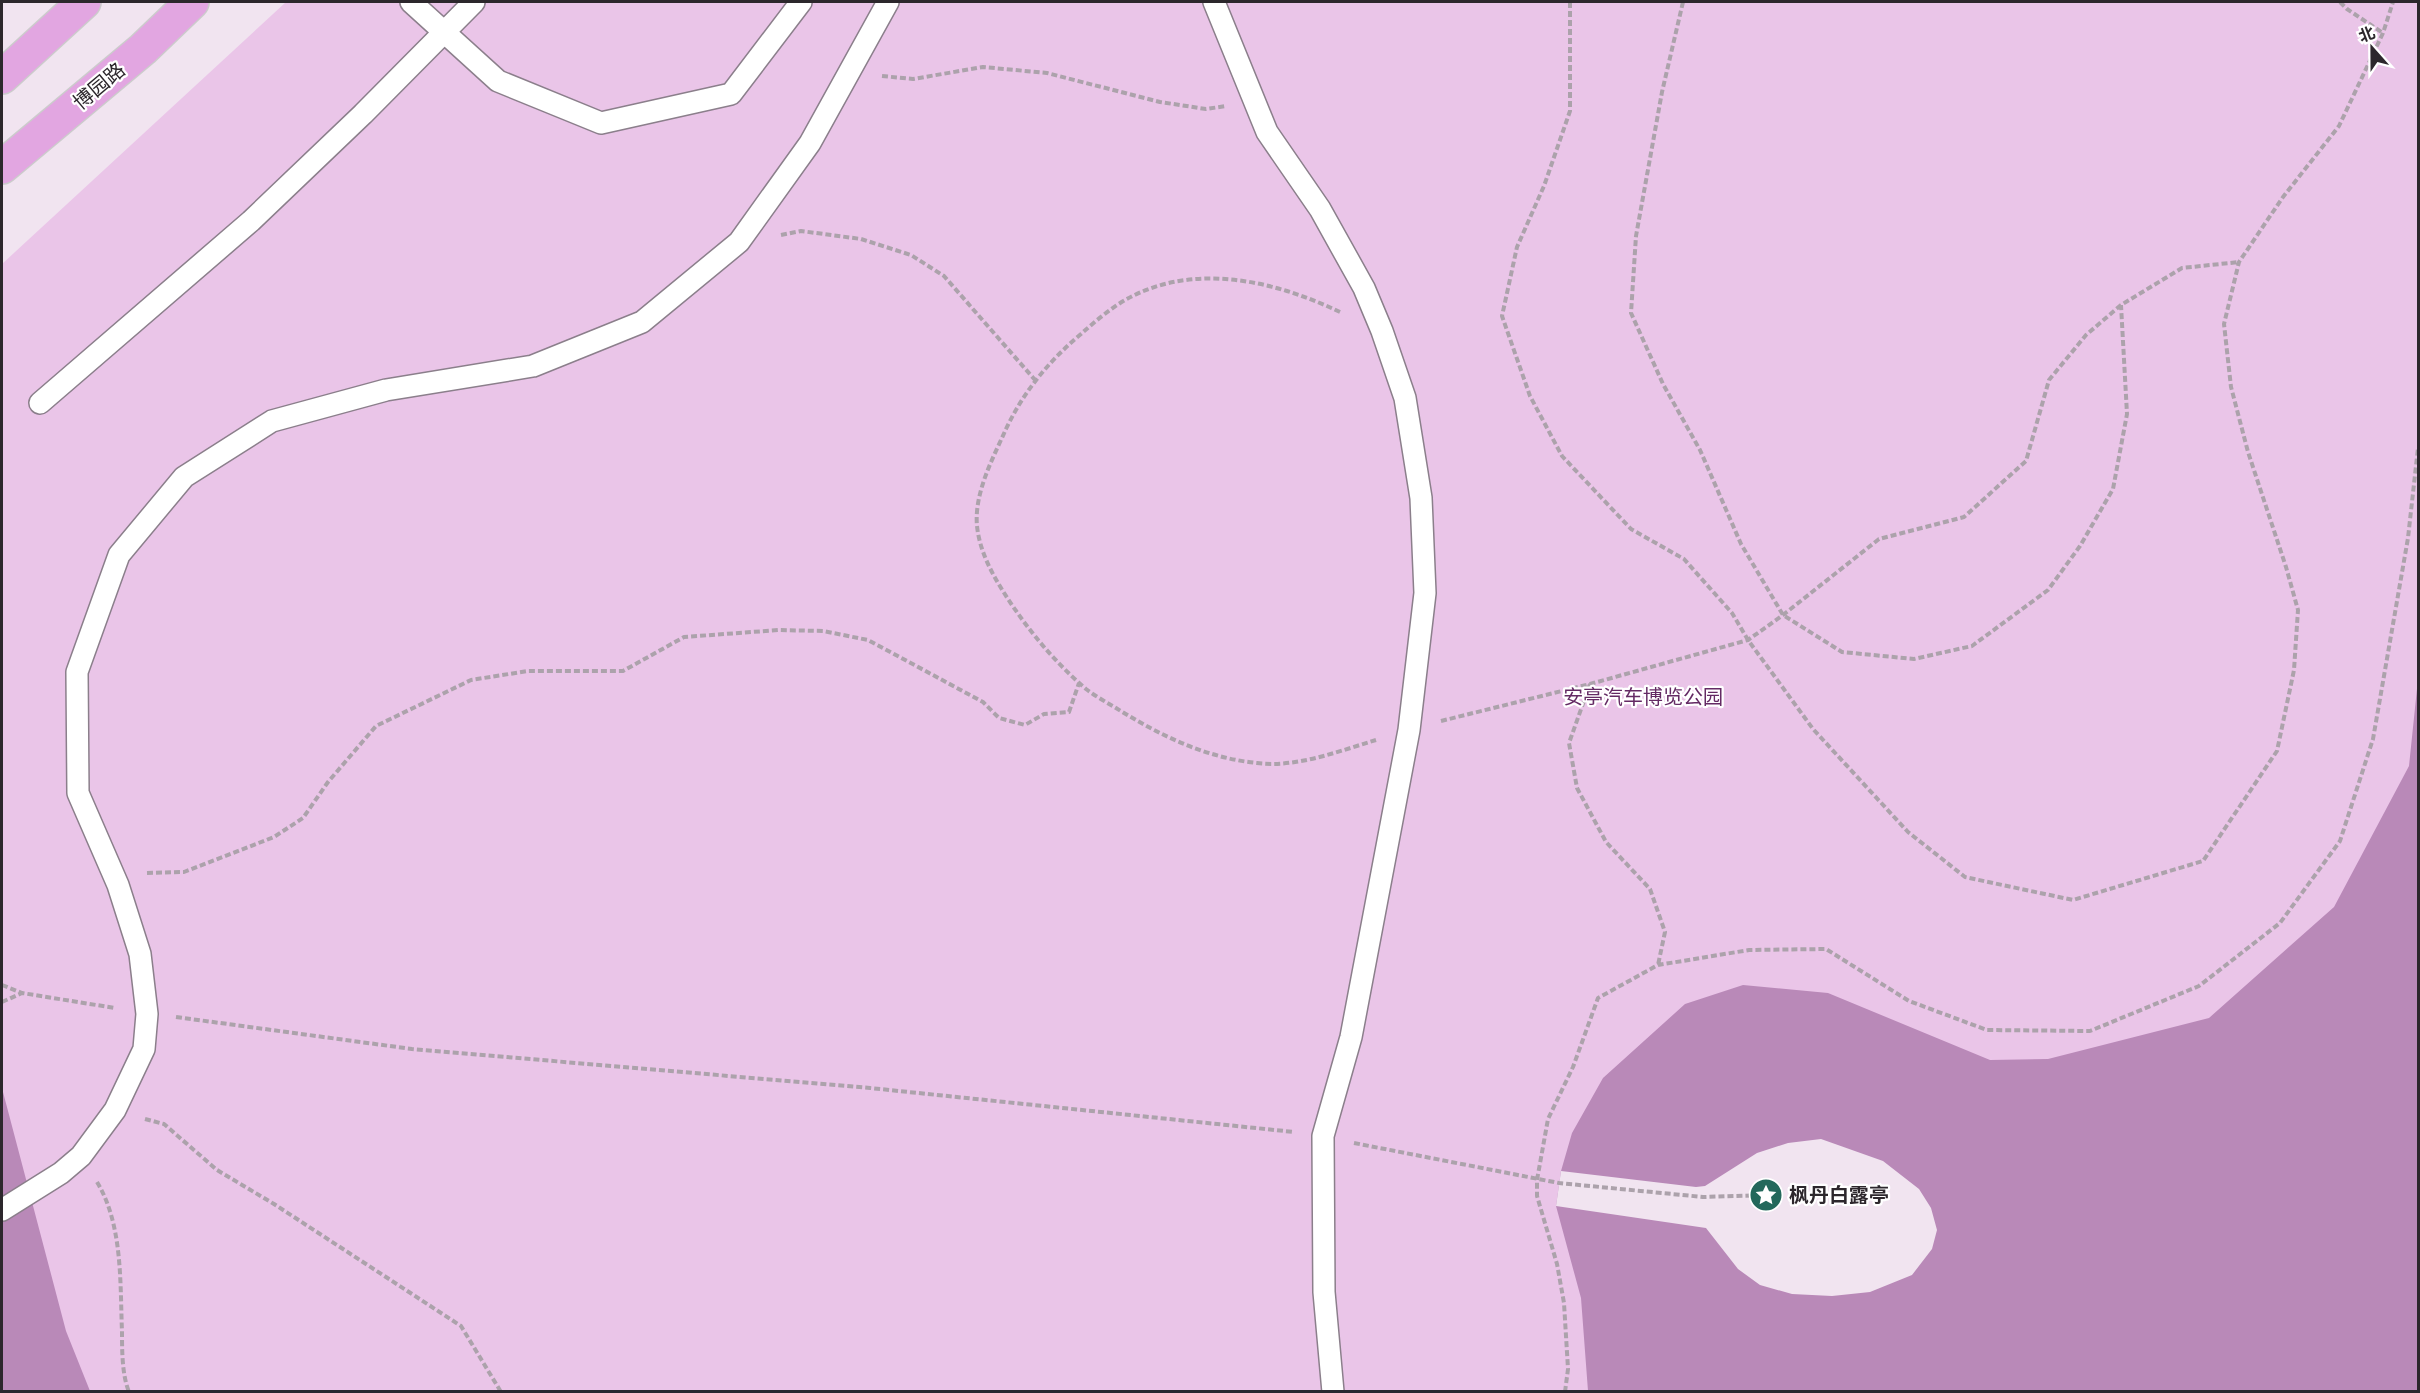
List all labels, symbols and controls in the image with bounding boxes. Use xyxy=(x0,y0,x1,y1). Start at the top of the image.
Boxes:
north arrow xyxy=(2342,18,2402,78)
text: 北 xyxy=(2356,23,2378,46)
street label: 博园路 xyxy=(68,58,130,114)
park label: 安亭汽车博览公园 xyxy=(1563,685,1723,709)
place icon: 枫丹白露亭 xyxy=(1748,1177,1784,1213)
place label: 枫丹白露亭 xyxy=(1789,1183,1889,1207)

